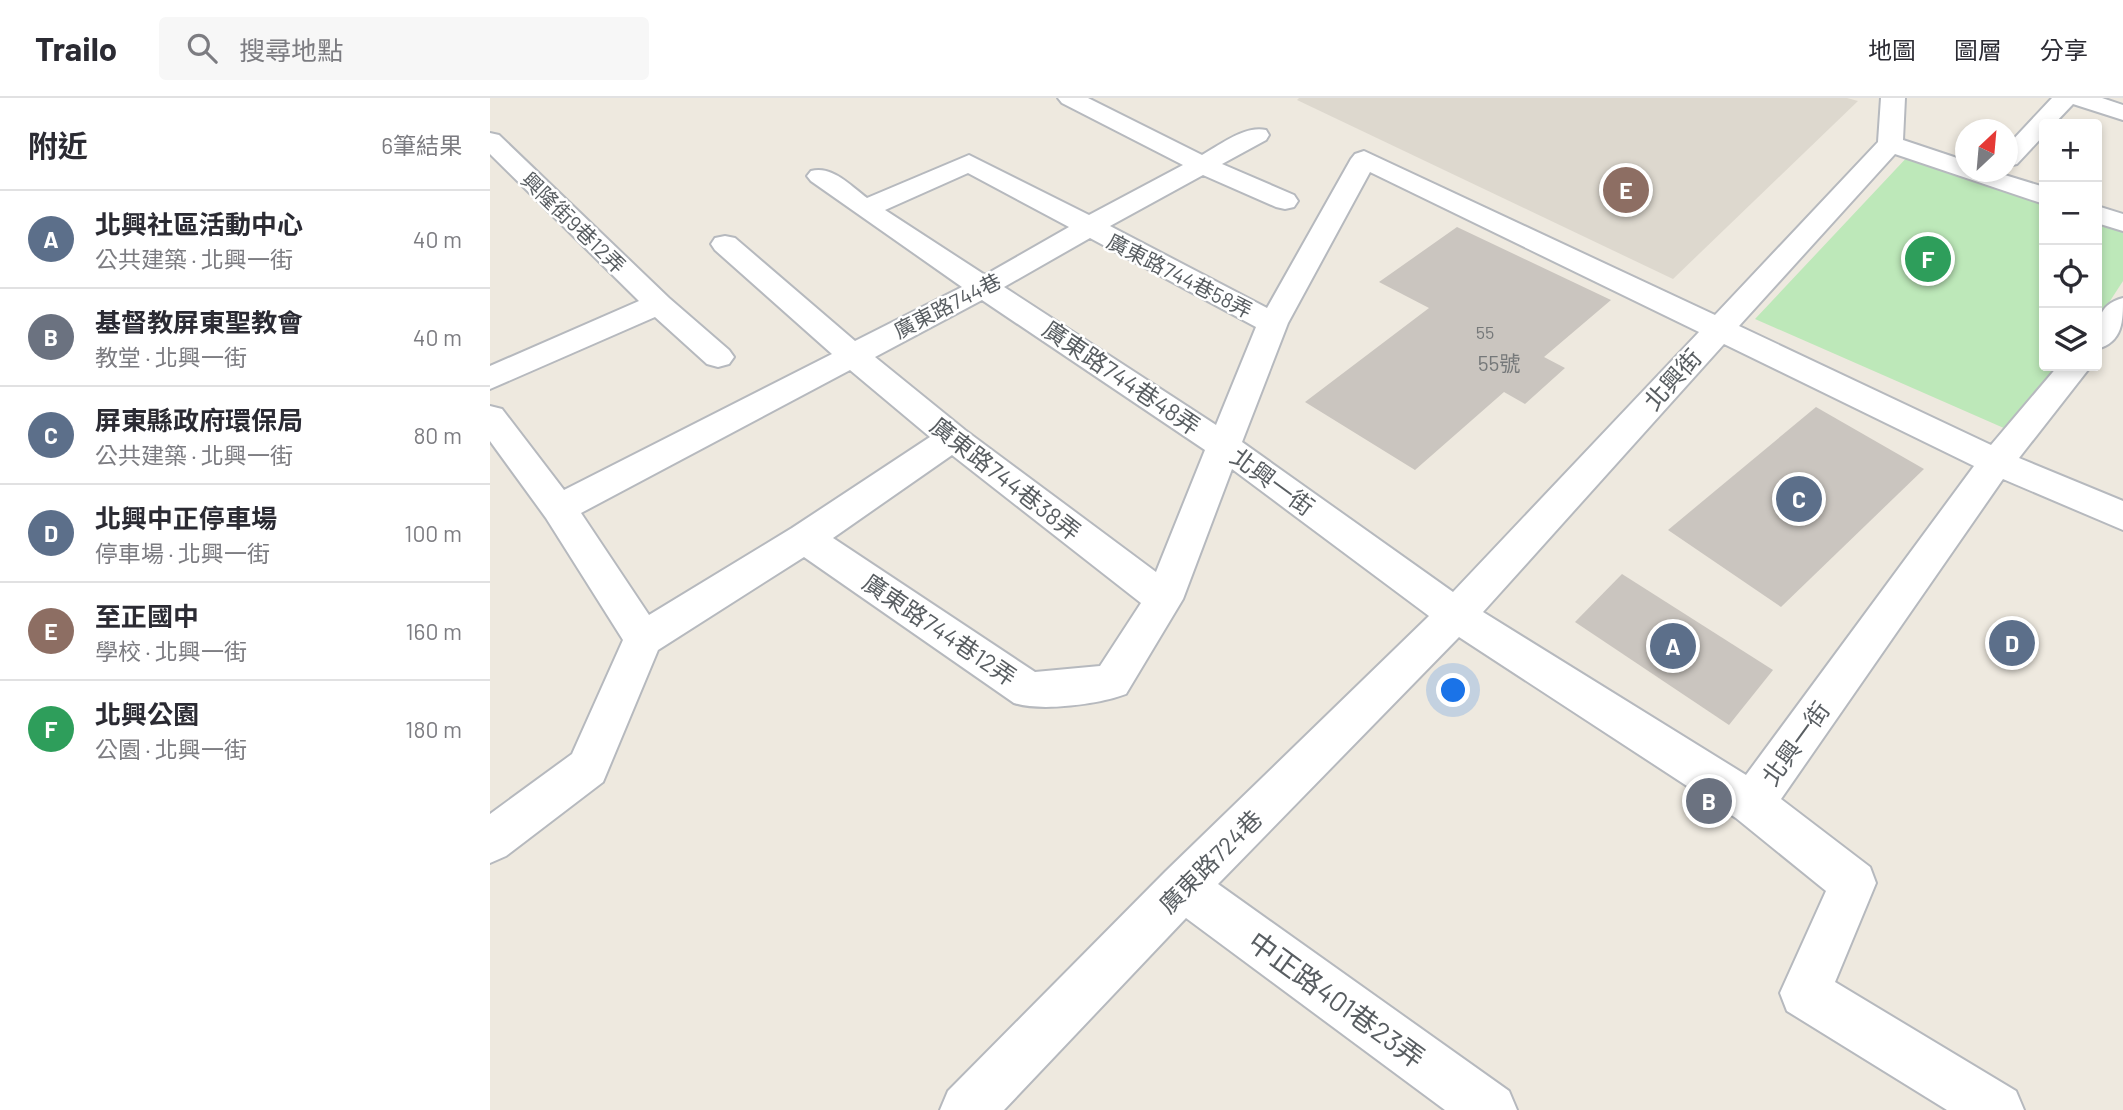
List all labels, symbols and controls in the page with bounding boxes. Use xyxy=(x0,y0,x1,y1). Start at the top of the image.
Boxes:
search box xyxy=(159,17,649,80)
text: Trailo xyxy=(35,28,117,68)
icon: search xyxy=(183,29,221,67)
text: 搜尋地點 xyxy=(239,34,343,65)
text: 地圖 xyxy=(1868,35,1916,64)
text: 圖層 xyxy=(1954,35,2002,64)
text: 分享 xyxy=(2040,35,2088,64)
north arrow xyxy=(1955,119,2018,182)
map controls xyxy=(2039,119,2102,371)
button: + xyxy=(2039,119,2102,182)
text: 附近 xyxy=(28,127,88,163)
text: 6筆結果 xyxy=(381,131,462,159)
pin: E xyxy=(1603,164,1649,216)
street label: 興隆街9巷12弄 xyxy=(517,166,631,278)
button: − xyxy=(2039,182,2102,245)
text: 北興社區活動中心 xyxy=(95,208,303,239)
text: A xyxy=(43,225,59,253)
text: 40 m xyxy=(413,225,462,253)
street label: 廣東路744巷58弄 xyxy=(1103,228,1257,322)
pin: F xyxy=(1905,233,1951,285)
text: 公共建築 · 北興一街 xyxy=(95,245,293,273)
button: locate xyxy=(2039,245,2102,308)
street label: 廣東路744巷 xyxy=(889,267,1005,343)
text: 基督教屏東聖教會 xyxy=(95,306,303,337)
button: layers xyxy=(2039,308,2102,371)
street label: 廣東路744巷48弄 xyxy=(1038,314,1206,440)
house number: 55 xyxy=(1476,321,1494,343)
text: B xyxy=(44,323,58,351)
text: 40 m xyxy=(413,323,462,351)
text: 教堂 · 北興一街 xyxy=(95,343,247,371)
street label: 北興街 xyxy=(1637,343,1707,415)
house number: 55號 xyxy=(1478,350,1520,375)
text: 屏東縣政府環保局 xyxy=(95,404,303,435)
street label: 廣東路744巷38弄 xyxy=(925,410,1087,546)
text: C xyxy=(44,421,58,449)
text: 80 m xyxy=(413,421,462,449)
text: 公共建築 · 北興一街 xyxy=(95,441,293,469)
street label: 北興一街 xyxy=(1226,441,1320,521)
pin: C xyxy=(1776,473,1822,525)
text: 北興中正停車場 xyxy=(95,502,277,533)
text: D xyxy=(44,519,58,547)
text: 100 m xyxy=(404,519,462,547)
text: 停車場 · 北興一街 xyxy=(95,539,270,567)
street label: 廣東路744巷12弄 xyxy=(858,567,1022,691)
text: 至正國中 xyxy=(95,600,199,631)
text: E xyxy=(44,617,58,645)
text: 160 m xyxy=(405,617,462,645)
pin: D xyxy=(1989,617,2035,669)
pin: A xyxy=(1650,620,1696,672)
text: 學校 · 北興一街 xyxy=(95,637,247,665)
your location xyxy=(1436,673,1470,707)
street label: 北興一街 xyxy=(1755,696,1835,790)
text: 北興公園 xyxy=(95,698,199,729)
text: F xyxy=(45,715,57,743)
text: 180 m xyxy=(405,715,462,743)
text: 公園 · 北興一街 xyxy=(95,735,247,763)
pin: B xyxy=(1686,775,1732,827)
street label: 廣東路724巷 xyxy=(1153,804,1267,918)
street label: 中正路401巷23弄 xyxy=(1242,924,1432,1074)

